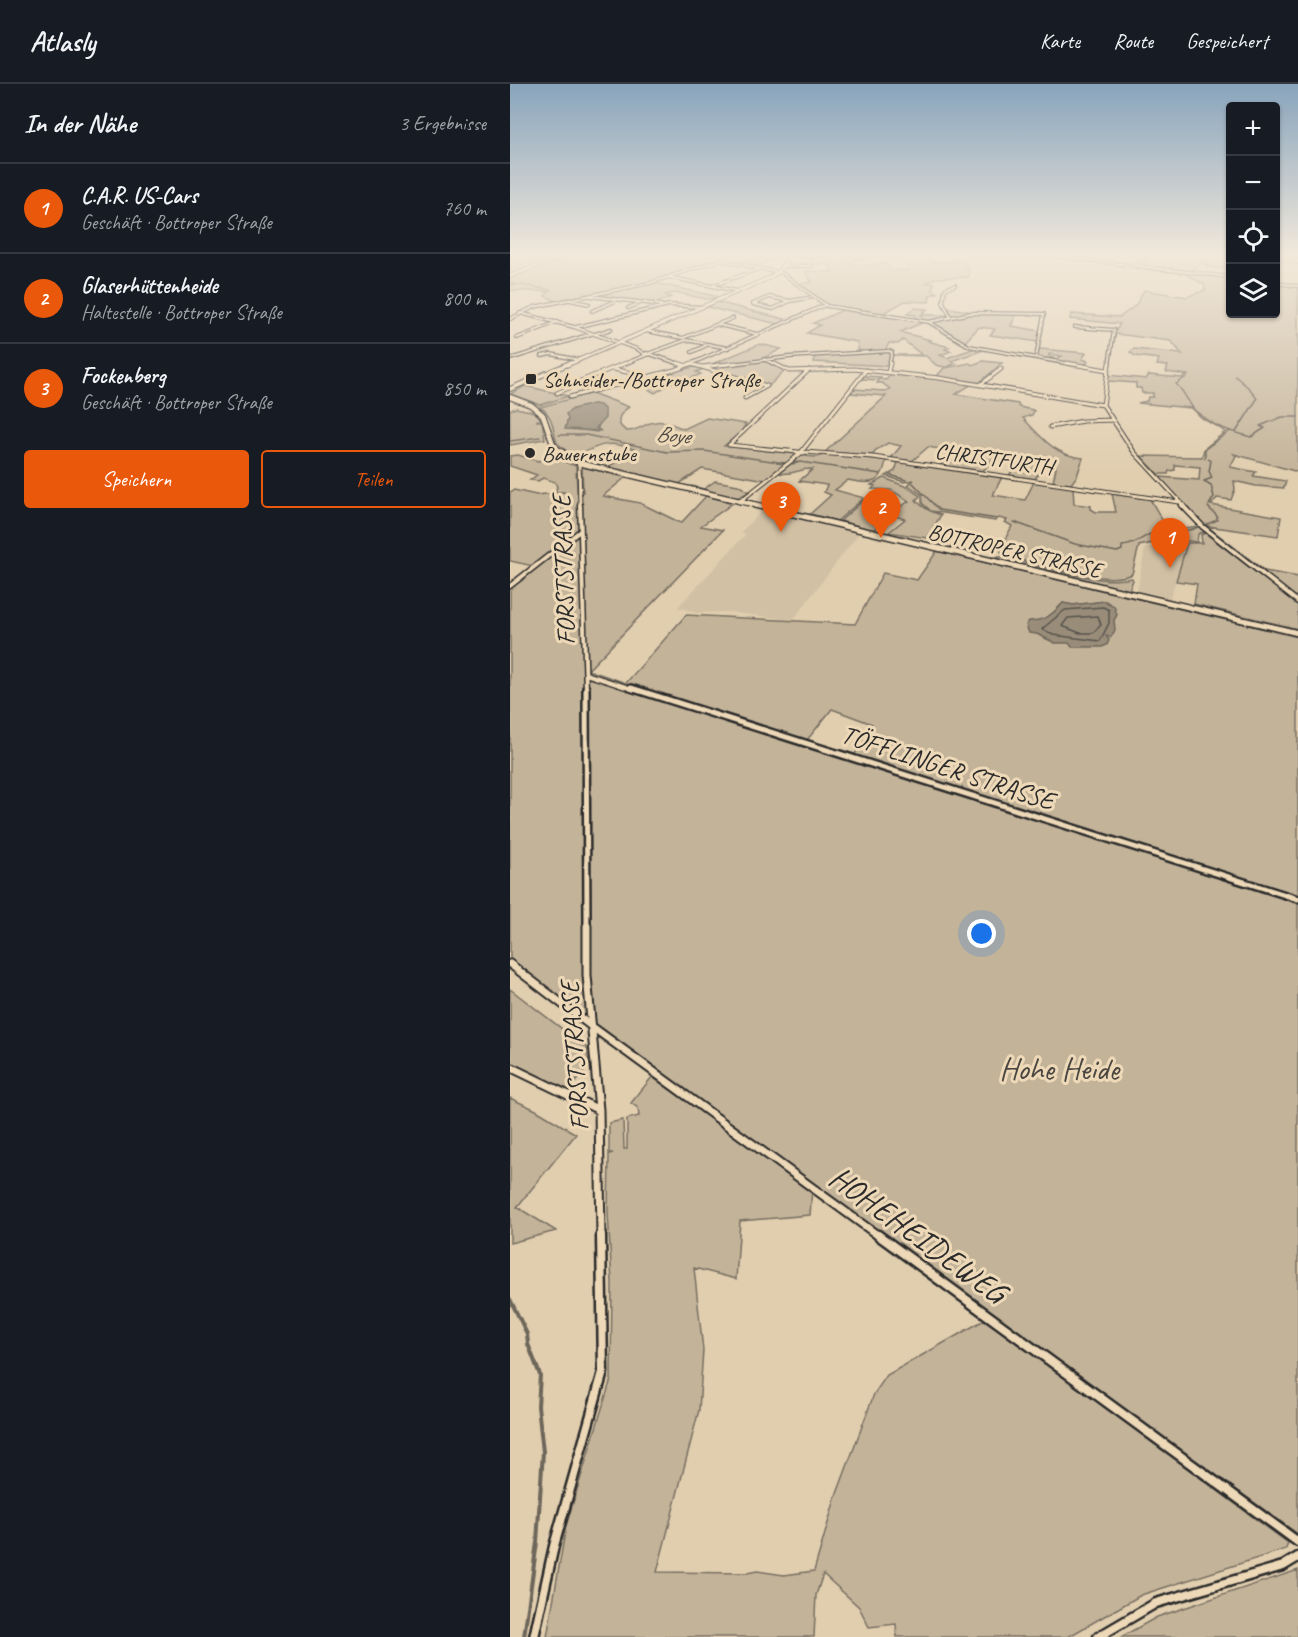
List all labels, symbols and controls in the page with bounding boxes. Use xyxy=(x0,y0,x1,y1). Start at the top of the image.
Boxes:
text: Atlasly xyxy=(30,24,95,59)
text: Karte xyxy=(1040,28,1080,54)
text: Route xyxy=(1113,28,1153,54)
text: Gespeichert xyxy=(1186,28,1268,54)
map controls xyxy=(1226,102,1280,318)
button: + xyxy=(1226,102,1280,156)
text: In der Nähe xyxy=(24,107,136,140)
text: 3 Ergebnisse xyxy=(399,111,486,136)
button: − xyxy=(1226,156,1280,210)
text: C.A.R. US-Cars xyxy=(81,182,198,210)
text: 1 xyxy=(39,196,48,221)
text: 760 m xyxy=(443,196,486,221)
text: Geschäft · Bottroper Straße xyxy=(81,210,272,235)
button: locate xyxy=(1226,210,1280,264)
button: layers xyxy=(1226,264,1280,318)
text: Glaserhüttenheide xyxy=(81,272,218,300)
text: 2 xyxy=(39,286,48,311)
text: 800 m xyxy=(443,286,486,311)
text: Haltestelle · Bottroper Straße xyxy=(81,300,282,325)
text: Fockenberg xyxy=(81,362,166,390)
place label: Schneider-/Bottroper Straße xyxy=(543,366,762,394)
marker: Schneider-/Bottroper Straße xyxy=(524,372,538,386)
text: 3 xyxy=(39,376,48,401)
text: 850 m xyxy=(443,376,486,401)
text: Geschäft · Bottroper Straße xyxy=(81,390,272,415)
water label: Boye xyxy=(655,420,695,451)
street label: CHRISTFURTH xyxy=(933,437,1058,482)
place label: Bauernstube xyxy=(542,440,638,468)
marker: Bauernstube xyxy=(523,446,537,460)
button: Speichern xyxy=(24,450,249,508)
button: Teilen xyxy=(261,450,486,508)
pin: 3 xyxy=(762,482,800,532)
pin: 2 xyxy=(862,488,901,538)
street label: FORSTSTRASSE xyxy=(544,491,583,645)
street label: BOTTROPER STRASSE xyxy=(926,517,1107,585)
pin: 1 xyxy=(1150,518,1190,568)
street label: TÖFFLINGER STRASSE xyxy=(837,718,1061,818)
your location xyxy=(967,919,996,948)
street label: FORSTSTRASSE xyxy=(553,976,596,1132)
park label: Hohe Heide xyxy=(999,1048,1121,1089)
street label: HOHEHEIDEWEG xyxy=(821,1157,1017,1315)

